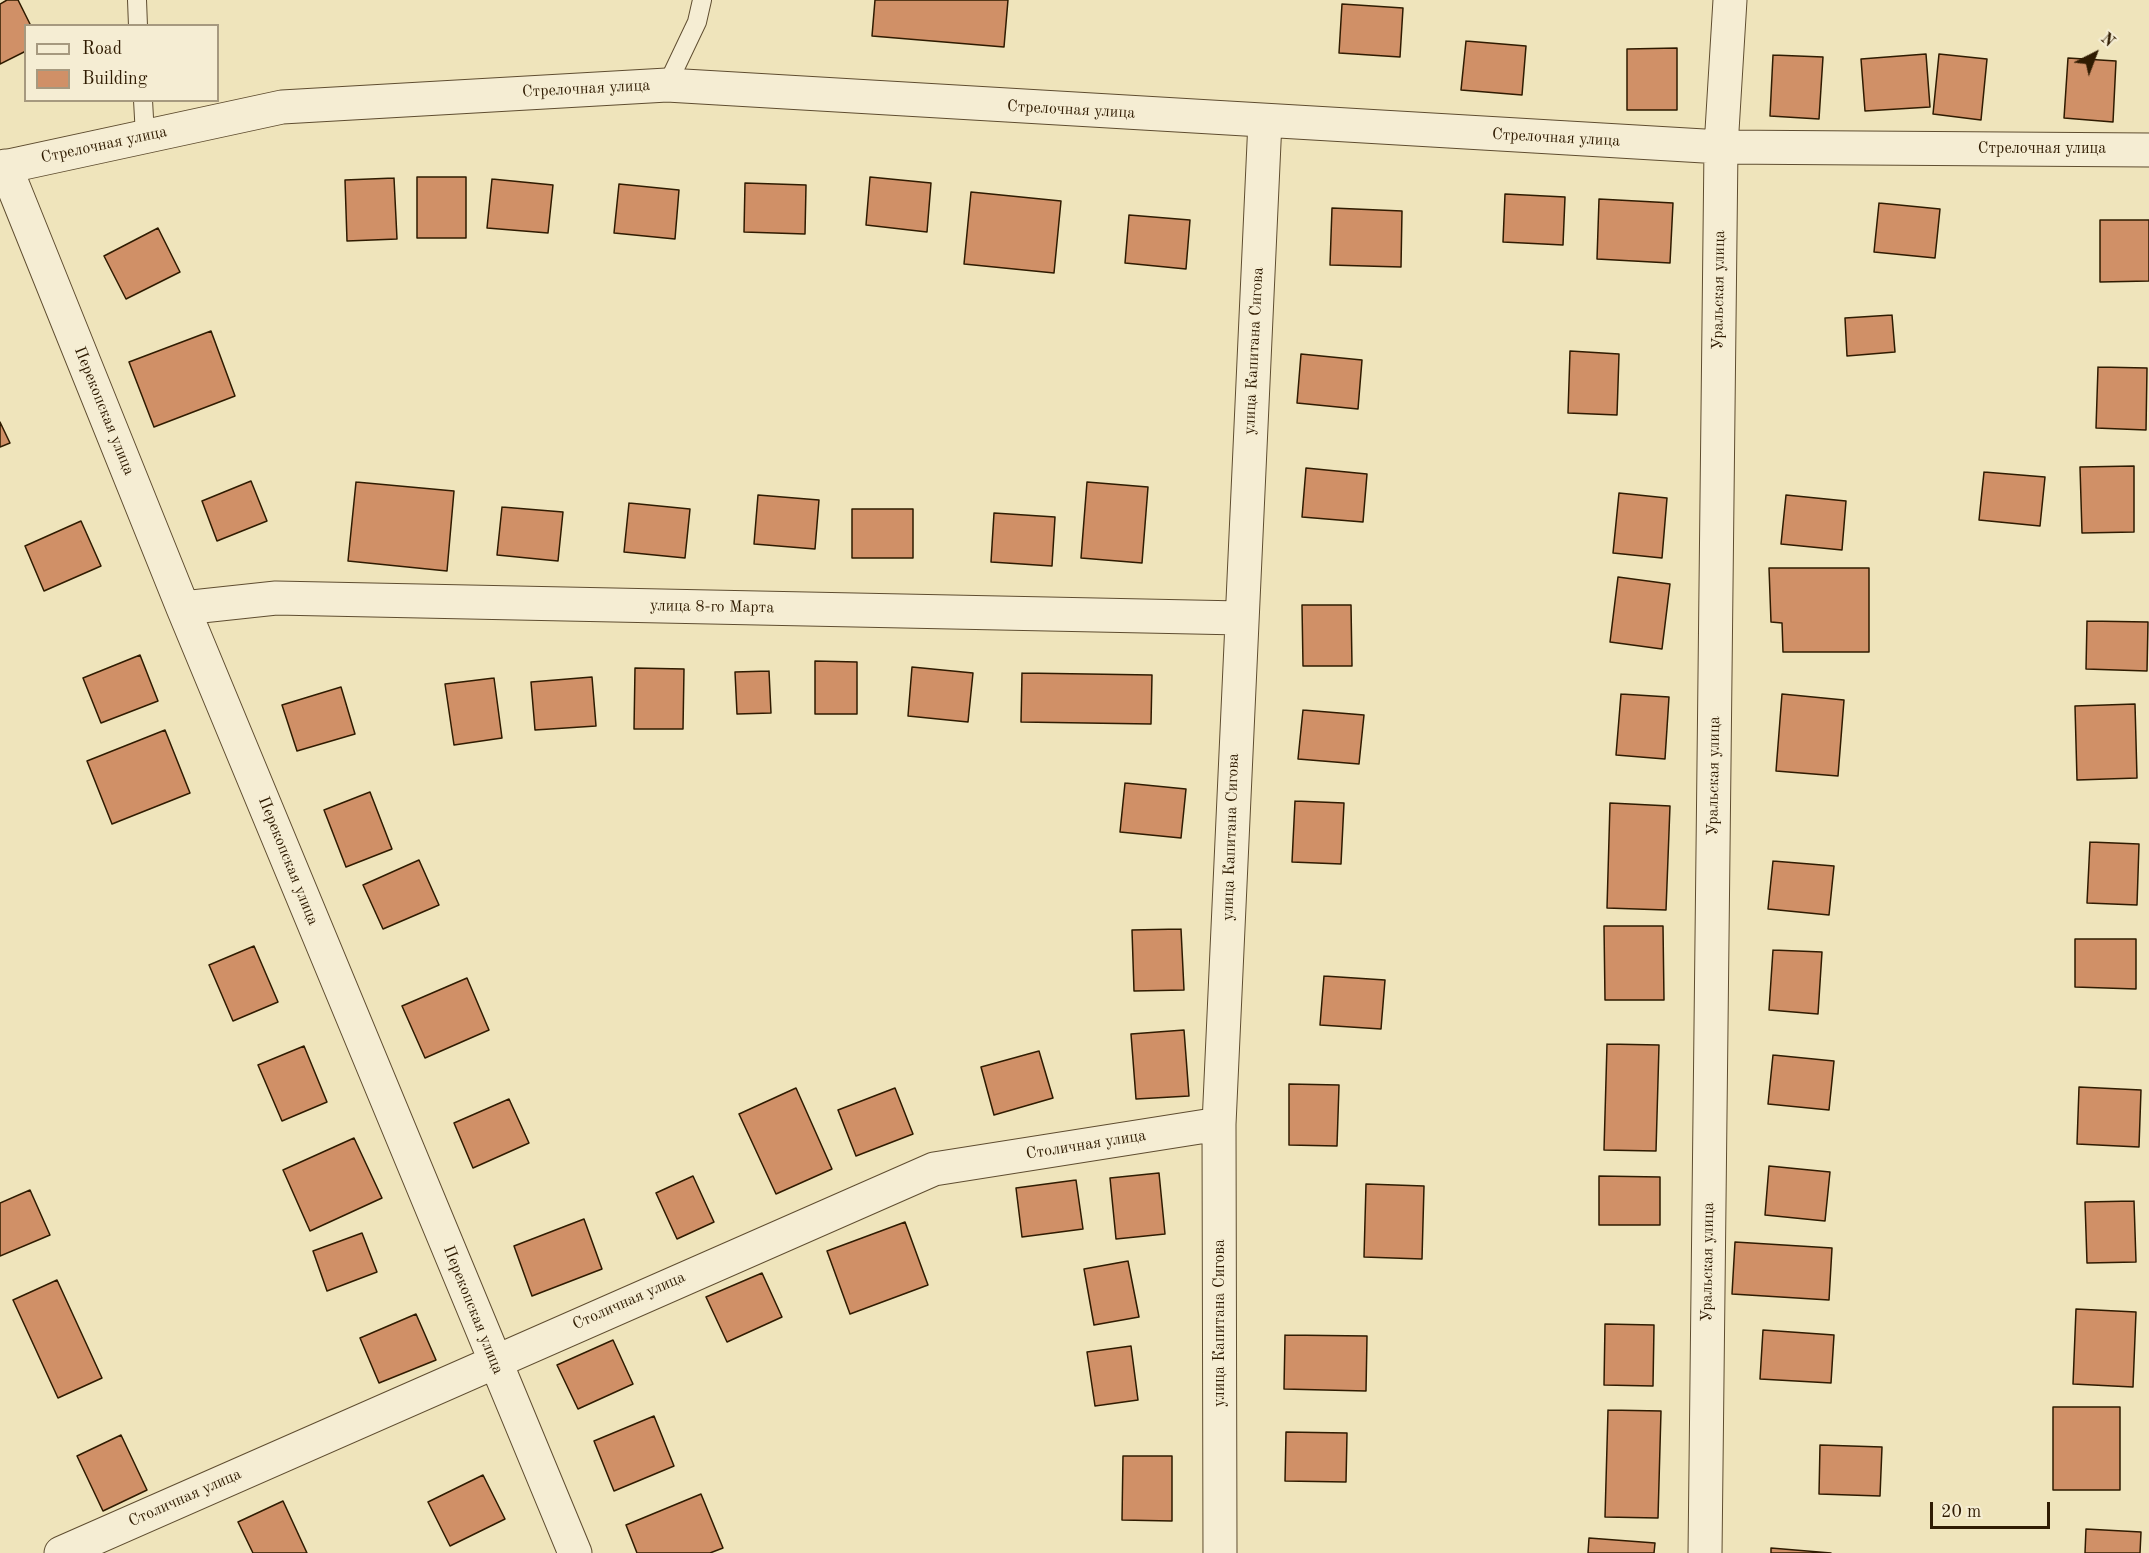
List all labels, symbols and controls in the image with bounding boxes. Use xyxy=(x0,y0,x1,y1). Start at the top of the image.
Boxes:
legend xyxy=(24,24,219,102)
north arrow xyxy=(2065,24,2125,84)
text: N xyxy=(2097,31,2117,51)
text: Road xyxy=(82,40,122,58)
text: Building xyxy=(82,70,147,88)
street label: Стрелочная улица xyxy=(521,76,651,102)
street label: Стрелочная улица xyxy=(1006,97,1136,123)
street label: Стрелочная улица xyxy=(39,122,169,168)
street label: Стрелочная улица xyxy=(1491,125,1621,151)
street label: Стрелочная улица xyxy=(1978,139,2106,159)
street label: Уральская улица xyxy=(1708,230,1730,350)
street label: улица Капитана Сигова xyxy=(1240,267,1268,435)
street label: Перекопская улица xyxy=(69,344,139,478)
street label: улица 8-го Марта xyxy=(650,596,774,618)
street label: Уральская улица xyxy=(1703,716,1725,836)
street label: улица Капитана Сигова xyxy=(1218,753,1244,921)
street label: Перекопская улица xyxy=(253,794,323,928)
street label: Столичная улица xyxy=(1025,1126,1147,1164)
street label: Уральская улица xyxy=(1697,1202,1719,1322)
street label: улица Капитана Сигова xyxy=(1210,1239,1230,1407)
street label: Перекопская улица xyxy=(438,1243,508,1377)
street label: Столичная улица xyxy=(570,1268,688,1334)
street label: Столичная улица xyxy=(126,1465,244,1531)
scale bar xyxy=(1933,1490,2053,1528)
text: 20 m xyxy=(1941,1503,1981,1521)

